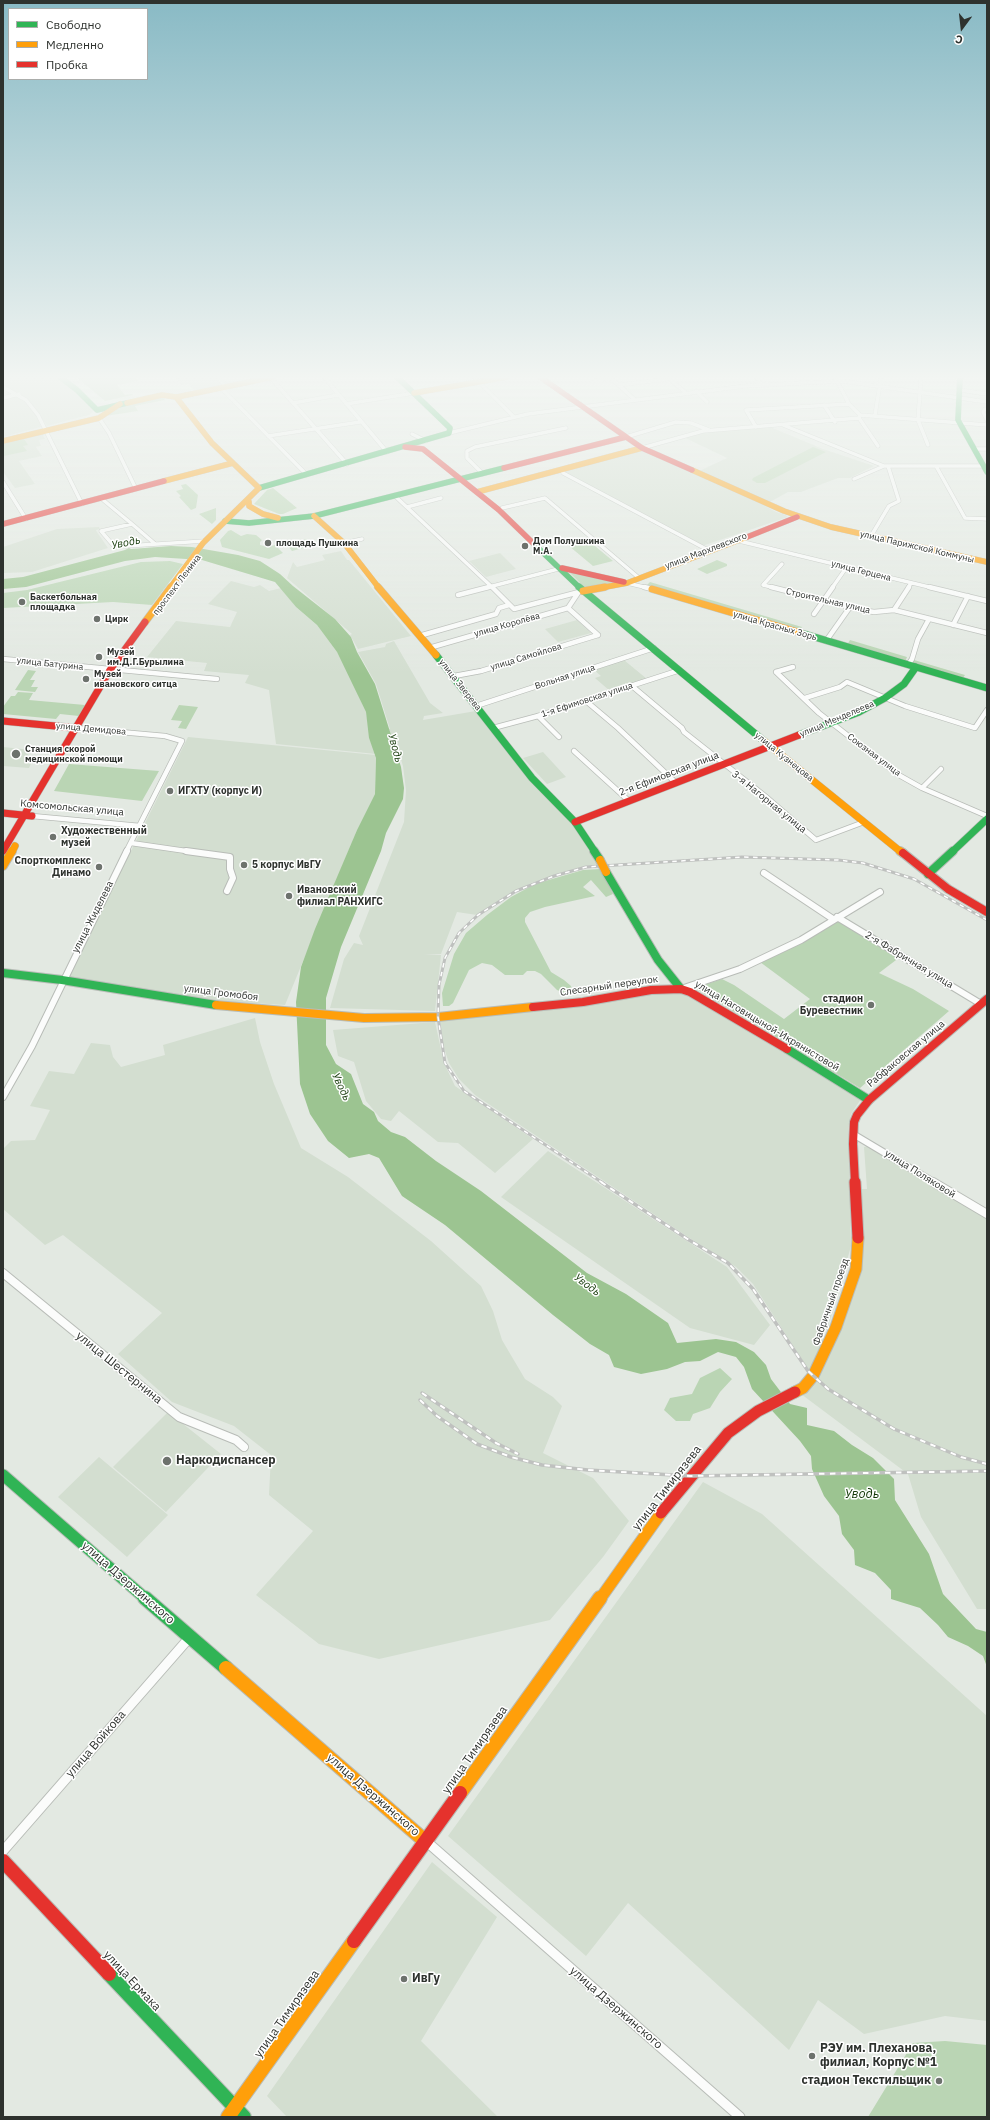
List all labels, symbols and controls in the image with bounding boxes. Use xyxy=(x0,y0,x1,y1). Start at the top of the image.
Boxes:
legend xyxy=(8,8,148,80)
north arrow xyxy=(942,8,982,48)
text: Свободно xyxy=(46,17,101,32)
text: С xyxy=(954,32,964,47)
text: Медленно xyxy=(46,37,104,52)
text: Пробка xyxy=(46,57,88,72)
street label: улица Парижской Коммуны xyxy=(859,529,975,565)
street label: улица Мархлевского xyxy=(663,530,749,572)
water label: Уводь xyxy=(110,534,142,552)
place label: Дом Полушкина М.А. xyxy=(533,536,605,557)
marker: площадь Пушкина xyxy=(263,538,273,548)
place label: площадь Пушкина xyxy=(276,538,358,548)
marker: Дом Полушкина М.А. xyxy=(520,541,530,551)
street label: проспект Ленина xyxy=(151,553,203,617)
street label: улица Герцена xyxy=(830,558,892,584)
street label: Строительная улица xyxy=(785,586,871,616)
place label: Баскетбольная площадка xyxy=(30,592,97,613)
marker: Баскетбольная площадка xyxy=(17,597,27,607)
street label: улица Красных Зорь xyxy=(732,609,818,643)
street label: улица Королёва xyxy=(473,610,541,640)
marker: Цирк xyxy=(92,614,102,624)
place label: Цирк xyxy=(105,614,128,624)
street label: улица Самойлова xyxy=(489,641,563,673)
place label: Музей им.Д.Г.Бурылина xyxy=(107,647,184,668)
marker: Музей им.Д.Г.Бурылина xyxy=(94,652,104,662)
street label: улица Батурина xyxy=(16,655,84,673)
street label: улица Зверева xyxy=(437,657,483,713)
street label: Вольная улица xyxy=(534,662,596,692)
place label: Музей ивановского ситца xyxy=(94,669,177,690)
marker: Музей ивановского ситца xyxy=(81,674,91,684)
street label: 1-я Ефимовская улица xyxy=(540,680,634,720)
street label: улица Менделеева xyxy=(798,698,876,740)
street label: улица Демидова xyxy=(56,721,126,737)
street label: улица Кузнецова xyxy=(753,730,815,784)
street label: Союзная улица xyxy=(845,731,903,779)
water label: Уводь xyxy=(385,732,405,764)
place label: Станция скорой медицинской помощи xyxy=(25,744,123,765)
marker: Станция скорой медицинской помощи xyxy=(10,748,22,760)
street label: 2-я Ефимовская улица xyxy=(617,749,721,799)
street label: 3-я Нагорная улица xyxy=(729,768,809,836)
place label: ИГХТУ (корпус И) xyxy=(178,785,262,797)
marker: ИГХТУ (корпус И) xyxy=(165,786,175,796)
street label: Комсомольская улица xyxy=(20,797,124,819)
place label: Художественный музей xyxy=(61,825,147,848)
marker: Художественный музей xyxy=(48,832,58,842)
place label: Спорткомплекс Динамо xyxy=(15,855,91,878)
place label: 5 корпус ИвГУ xyxy=(252,859,321,871)
marker: 5 корпус ИвГУ xyxy=(239,860,249,870)
marker: Спорткомплекс Динамо xyxy=(94,862,104,872)
street label: улица Жиделева xyxy=(70,879,116,955)
place label: Ивановский филиал РАНХИГС xyxy=(297,884,383,908)
marker: Ивановский филиал РАНХИГС xyxy=(284,891,294,901)
street label: 2-я Фабричная улица xyxy=(863,929,955,991)
street label: Слесарный переулок xyxy=(559,973,659,999)
street label: улица Наговицыной-Икрянистовой xyxy=(693,978,841,1074)
street label: улица Громобоя xyxy=(183,982,259,1004)
place label: стадион Буревестник xyxy=(800,993,863,1016)
marker: стадион Буревестник xyxy=(866,1000,876,1010)
street label: Рабфаковская улица xyxy=(865,1018,947,1090)
water label: Уводь xyxy=(329,1071,353,1103)
street label: улица Поляковой xyxy=(882,1147,958,1201)
street label: Фабричный проезд xyxy=(810,1257,852,1347)
water label: Уводь xyxy=(571,1271,603,1299)
street label: улица Шестернина xyxy=(73,1329,165,1407)
street label: улица Тимирязева xyxy=(629,1443,705,1533)
place label: Наркодиспансер xyxy=(176,1454,275,1468)
marker: Наркодиспансер xyxy=(161,1455,173,1467)
water label: Уводь xyxy=(845,1486,879,1502)
street label: улица Дзержинского xyxy=(79,1539,177,1627)
street label: улица Тимирязева xyxy=(439,1703,511,1797)
street label: улица Войкова xyxy=(63,1708,129,1780)
street label: улица Дзержинского xyxy=(324,1751,422,1839)
street label: улица Ермака xyxy=(100,1948,164,2014)
street label: улица Дзержинского xyxy=(567,1964,665,2052)
street label: улица Тимирязева xyxy=(251,1967,323,2061)
place label: ИвГу xyxy=(412,1972,440,1986)
marker: ИвГу xyxy=(399,1974,409,1984)
place label: РЭУ им. Плеханова, филиал, Корпус №1 xyxy=(820,2042,937,2070)
marker: РЭУ им. Плеханова, филиал, Корпус №1 xyxy=(807,2051,817,2061)
place label: стадион Текстильщик xyxy=(801,2074,931,2088)
marker: стадион Текстильщик xyxy=(934,2076,944,2086)

